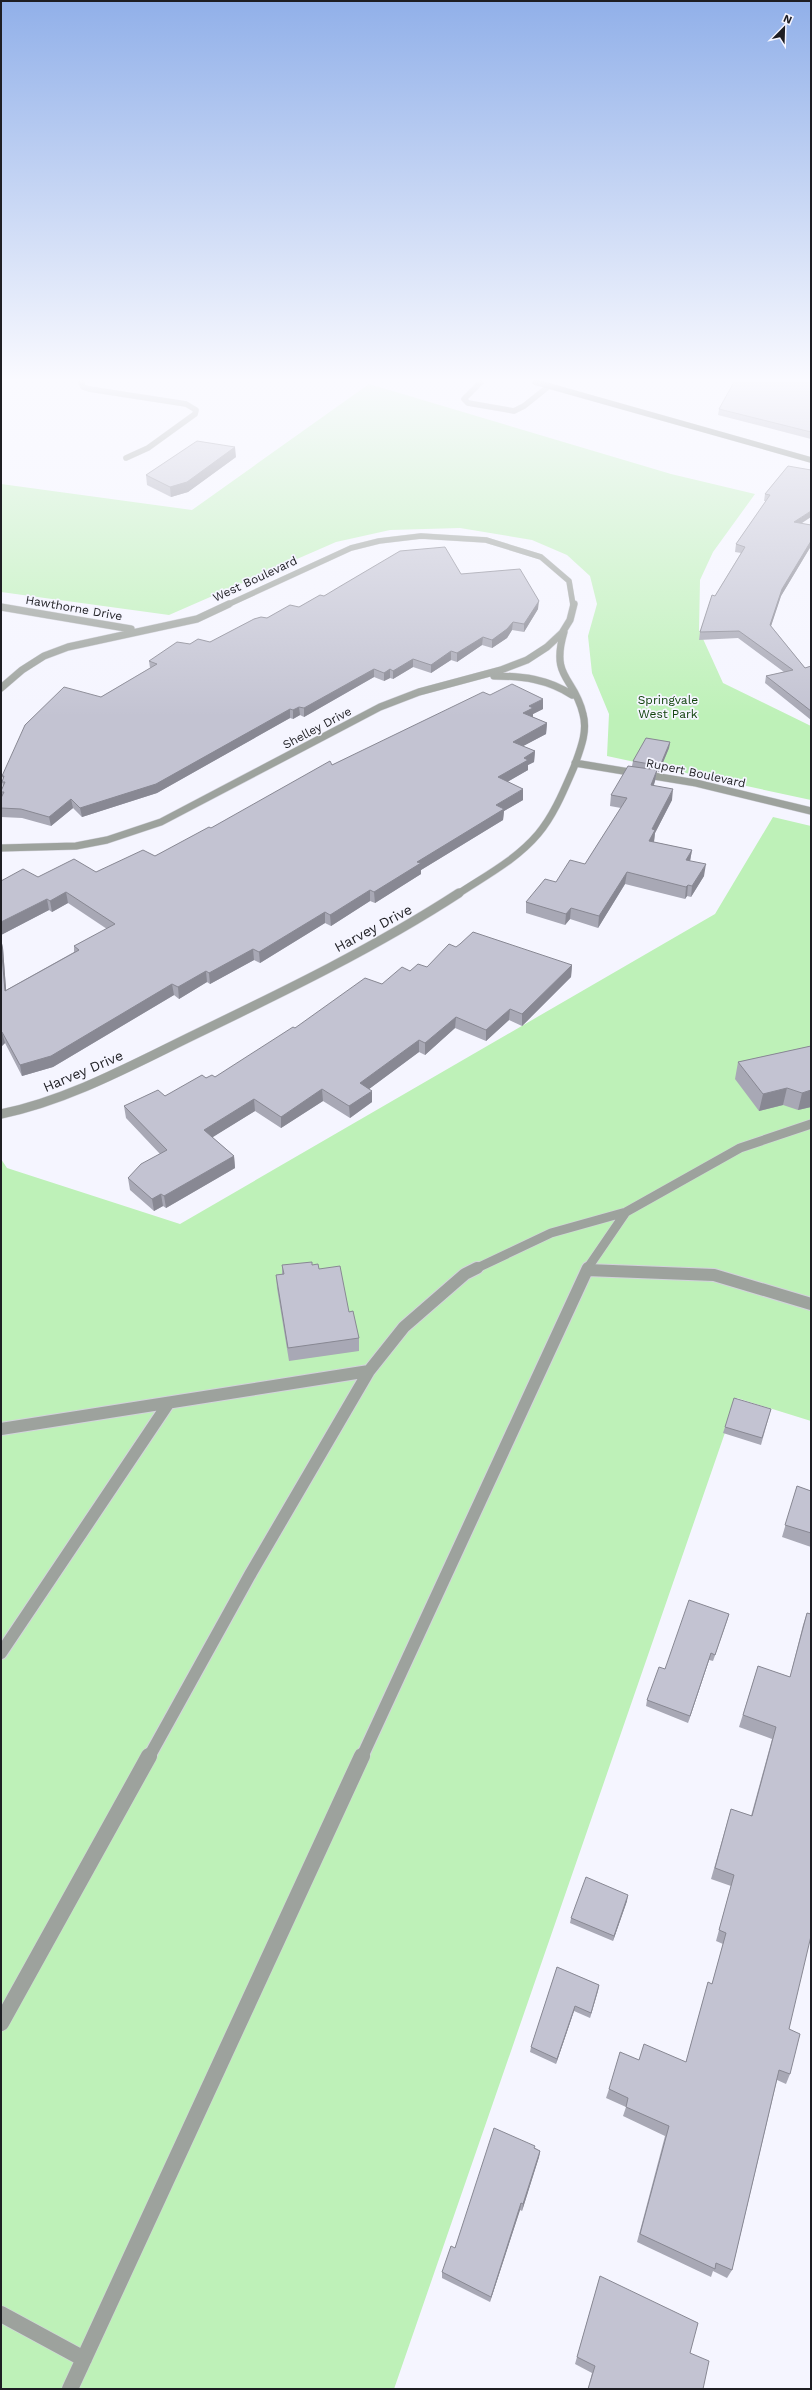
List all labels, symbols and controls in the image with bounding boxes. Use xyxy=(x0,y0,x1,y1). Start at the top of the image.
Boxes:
north arrow xyxy=(764,8,804,48)
text: N xyxy=(781,12,794,27)
street label: West Boulevard xyxy=(211,553,299,605)
street label: Hawthorne Drive xyxy=(24,593,124,623)
park label: Springvale West Park xyxy=(638,693,698,721)
street label: Shelley Drive xyxy=(280,704,354,752)
street label: Rupert Boulevard xyxy=(645,756,747,790)
street label: Harvey Drive xyxy=(332,901,414,955)
street label: Harvey Drive xyxy=(41,1047,125,1095)

